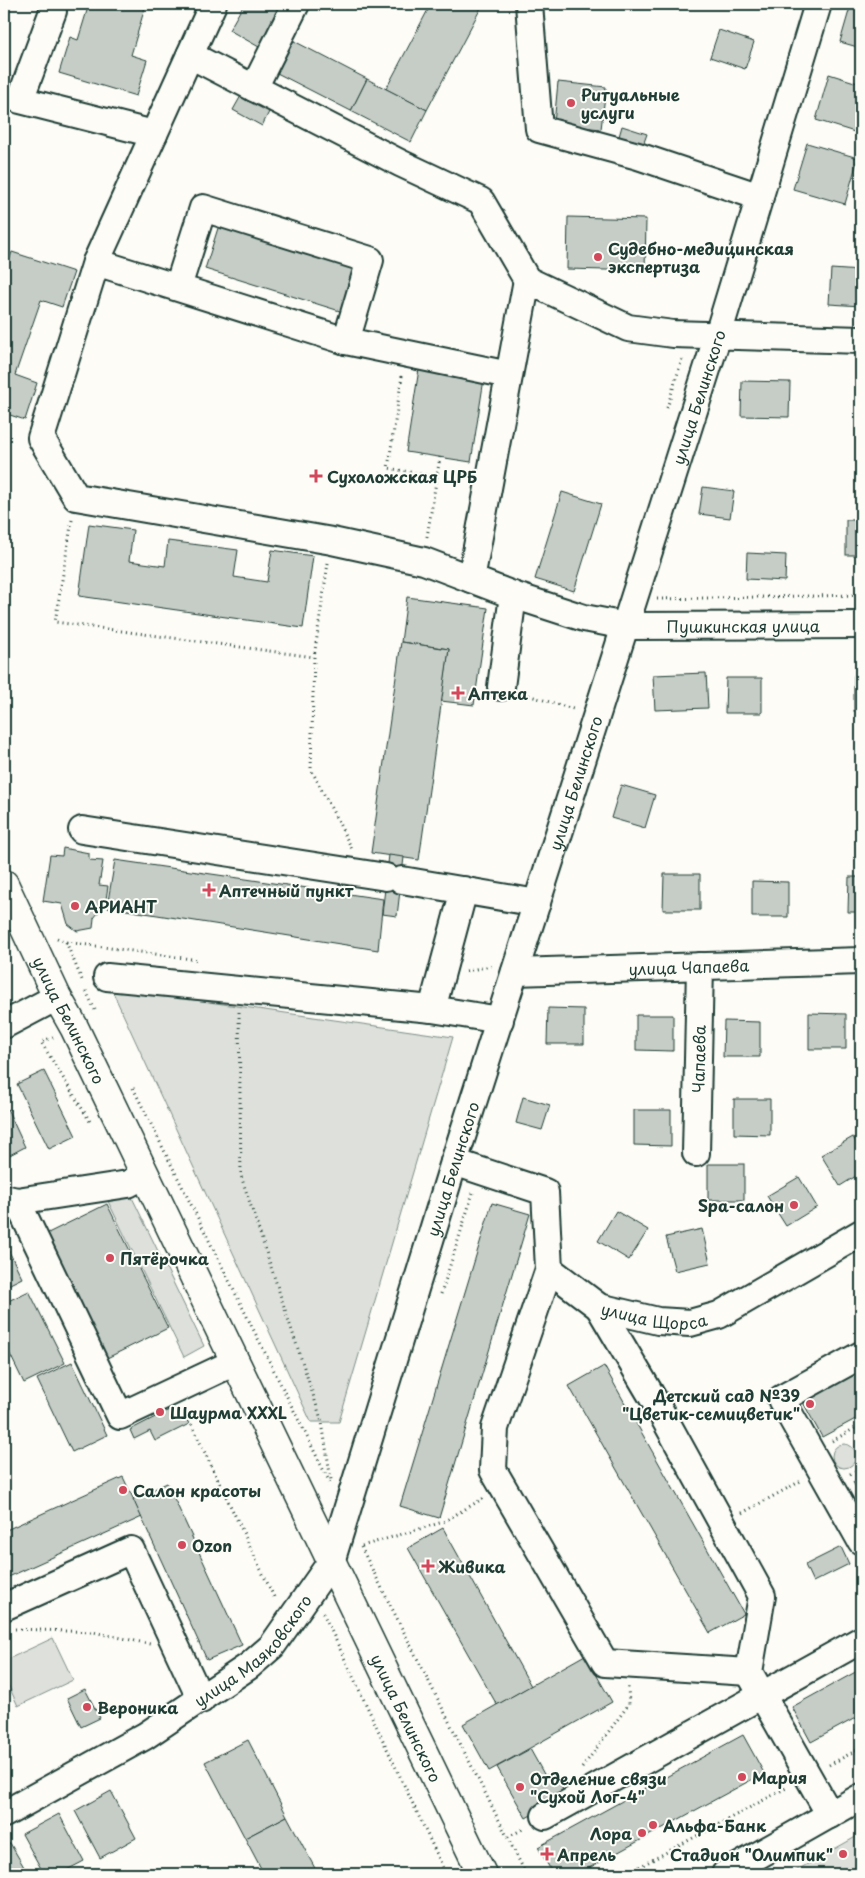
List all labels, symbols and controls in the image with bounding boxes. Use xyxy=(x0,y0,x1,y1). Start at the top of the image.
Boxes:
place label: Ритуальные услуги xyxy=(581,82,680,124)
marker: Ритуальные услуги xyxy=(565,97,577,109)
place label: Судебно-медицинская экспертиза xyxy=(608,236,794,278)
marker: Судебно-медицинская экспертиза xyxy=(592,251,604,263)
street label: улица Белинского xyxy=(665,327,731,467)
place label: Сухоложская ЦРБ xyxy=(327,464,477,488)
marker: Сухоложская ЦРБ xyxy=(309,469,323,483)
street label: Пушкинская улица xyxy=(666,613,820,638)
place label: Аптека xyxy=(468,681,528,705)
marker: Аптека xyxy=(452,687,464,699)
street label: улица Белинского xyxy=(542,713,608,853)
place label: Аптечный пункт xyxy=(219,878,354,902)
marker: Аптечный пункт xyxy=(203,884,215,896)
place label: АРИАНТ xyxy=(85,894,157,918)
marker: АРИАНТ xyxy=(69,900,81,912)
street label: улица Белинского xyxy=(28,952,112,1088)
street label: улица Чапаева xyxy=(628,953,750,980)
street label: Чапаева xyxy=(685,1025,711,1093)
street label: улица Белинского xyxy=(420,1098,485,1239)
place label: Spa-салон xyxy=(698,1193,784,1217)
marker: Spa-салон xyxy=(788,1199,800,1211)
place label: Пятёрочка xyxy=(120,1246,209,1270)
marker: Пятёрочка xyxy=(104,1252,116,1264)
street label: улица Щорса xyxy=(599,1296,710,1335)
place label: Детский сад №39 "Цветик-семицветик" xyxy=(622,1383,800,1425)
marker: Детский сад №39 "Цветик-семицветик" xyxy=(804,1398,816,1410)
place label: Шаурма XXXL xyxy=(170,1400,287,1424)
marker: Шаурма XXXL xyxy=(154,1406,166,1418)
place label: Салон красоты xyxy=(133,1478,261,1502)
marker: Салон красоты xyxy=(117,1484,129,1496)
place label: Ozon xyxy=(192,1533,232,1557)
marker: Ozon xyxy=(176,1539,188,1551)
place label: Живика xyxy=(438,1554,506,1578)
marker: Живика xyxy=(422,1560,434,1572)
street label: улица Маяковского xyxy=(189,1589,317,1712)
street label: улица Белинского xyxy=(366,1649,448,1786)
place label: Вероника xyxy=(97,1695,178,1719)
marker: Вероника xyxy=(81,1701,93,1713)
place label: Мария xyxy=(752,1765,807,1789)
place label: Отделение связи "Сухой Лог-4" xyxy=(530,1766,667,1808)
marker: Мария xyxy=(736,1771,748,1783)
marker: Отделение связи "Сухой Лог-4" xyxy=(514,1781,526,1793)
place label: Альфа-Банк xyxy=(663,1813,767,1837)
marker: Альфа-Банк xyxy=(647,1819,659,1831)
place label: Лора xyxy=(590,1821,632,1845)
marker: Лора xyxy=(636,1827,648,1839)
place label: Апрель xyxy=(556,1842,616,1866)
place label: Стадион "Олимпик" xyxy=(670,1842,833,1866)
marker: Апрель xyxy=(541,1848,553,1860)
marker: Стадион "Олимпик" xyxy=(837,1848,849,1860)

